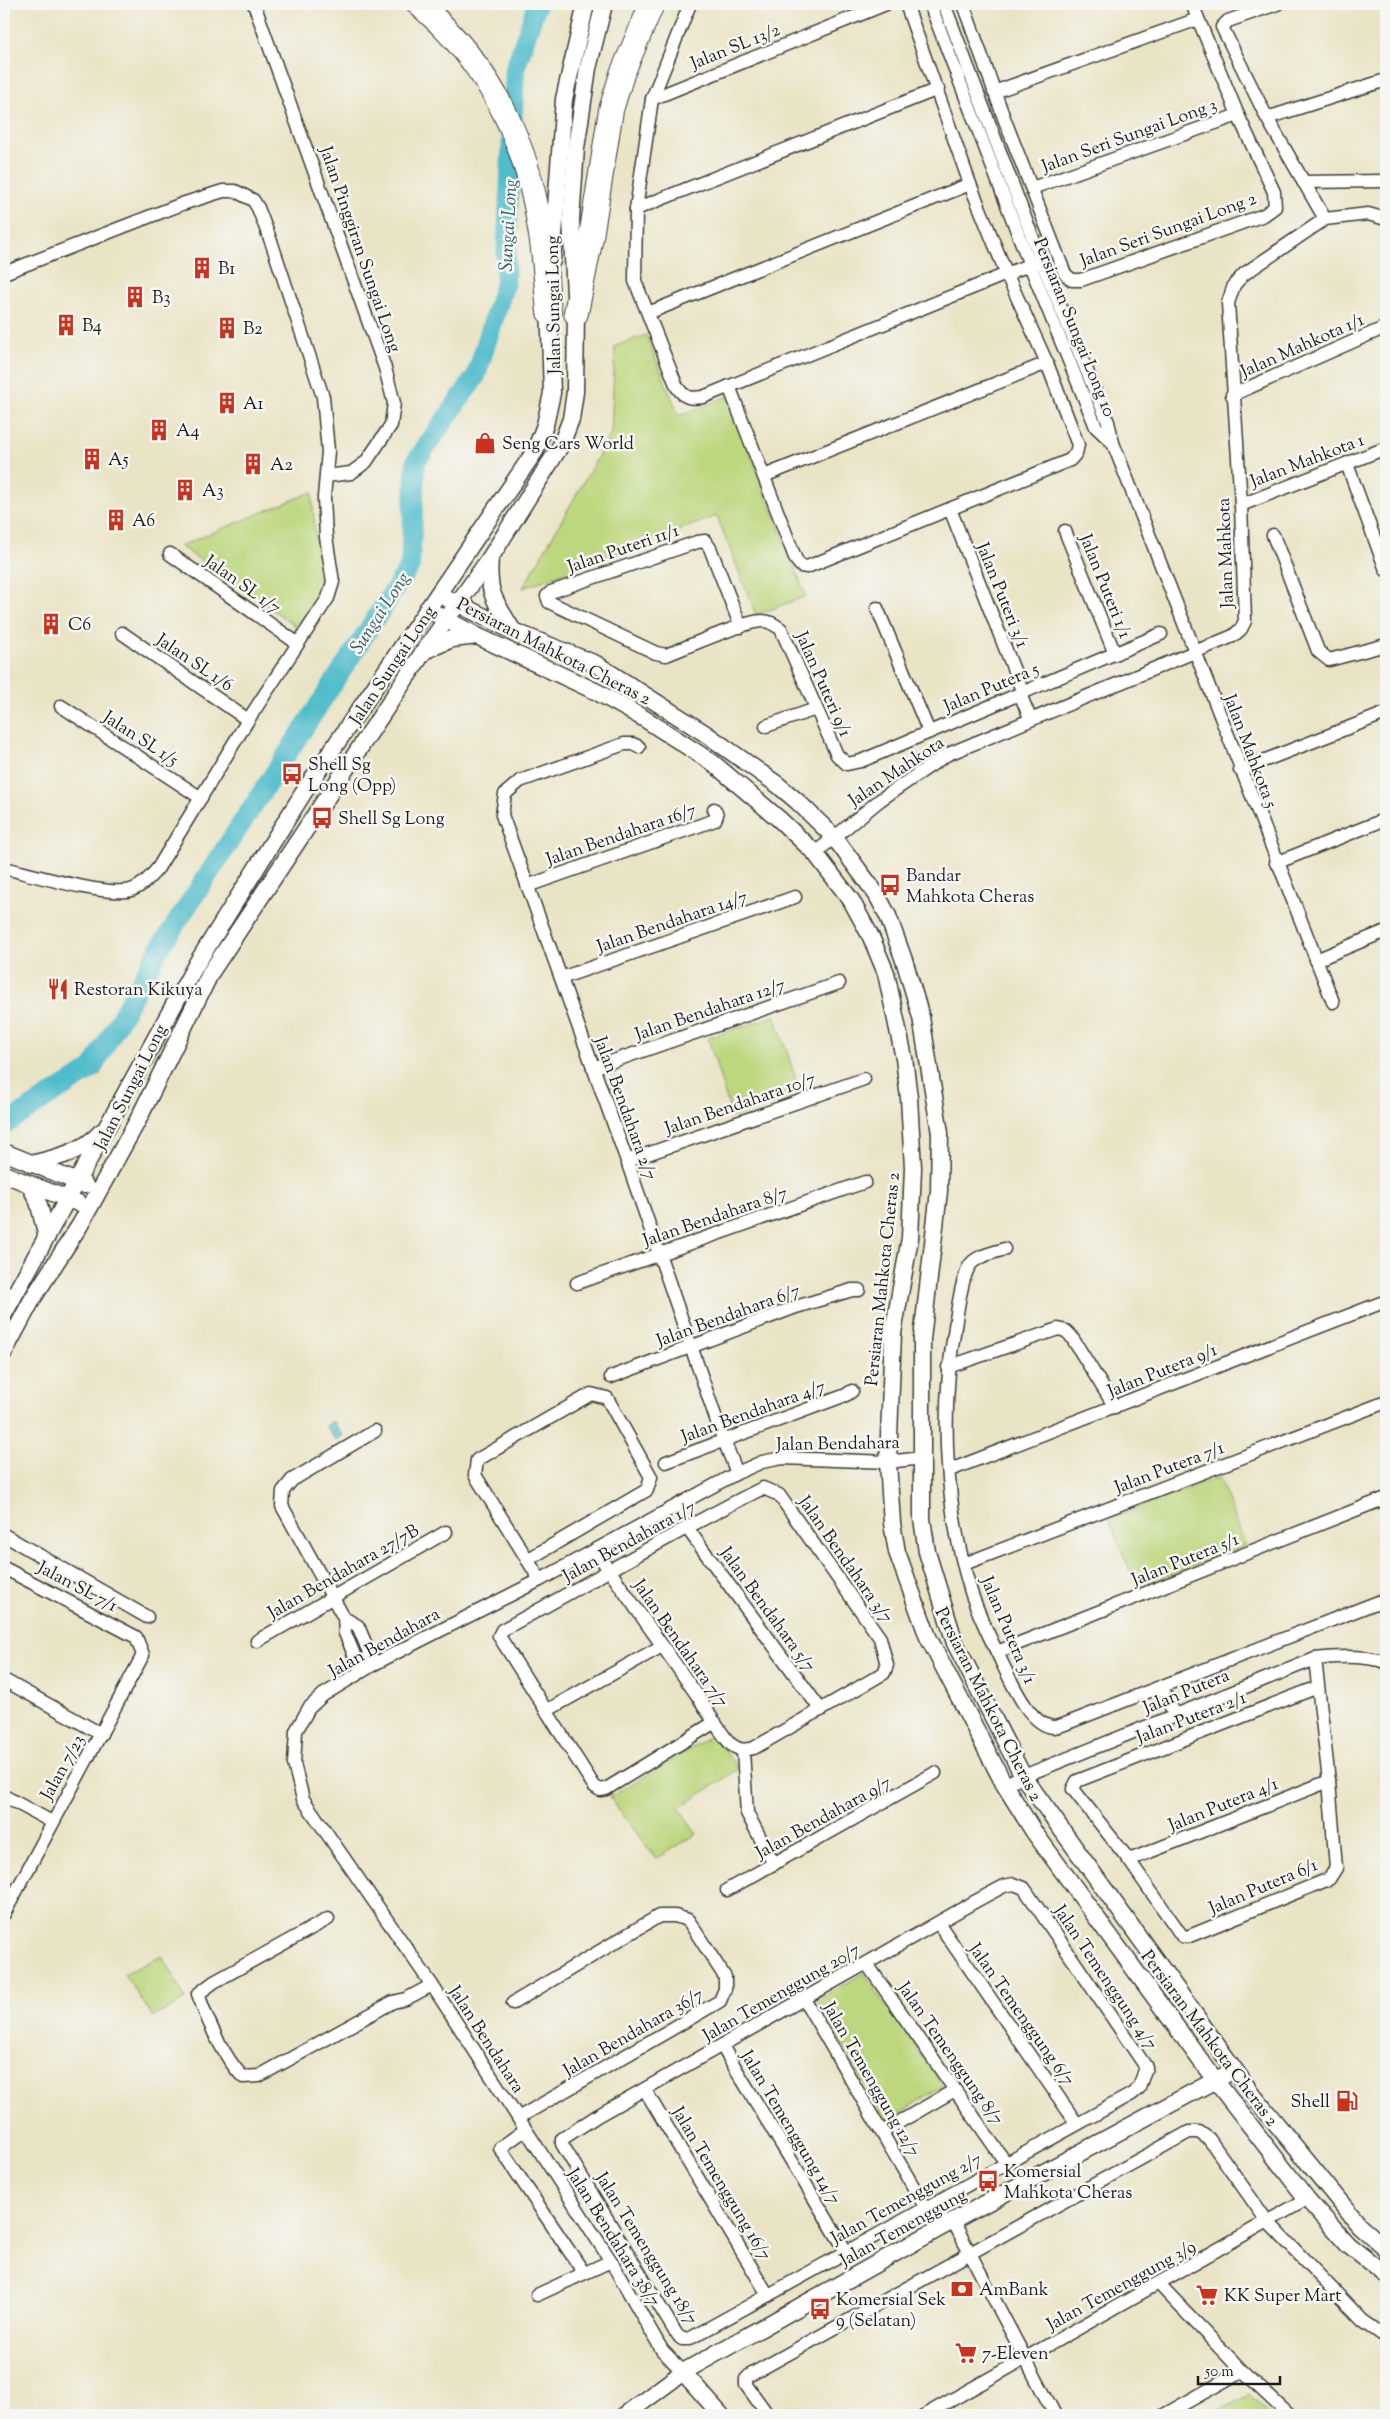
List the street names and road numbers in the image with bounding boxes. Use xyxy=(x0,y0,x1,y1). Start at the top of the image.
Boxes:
street label: Jalan SL 13/2 xyxy=(686,18,785,78)
street label: Jalan Seri Sungai Long 3 xyxy=(1037,93,1221,181)
street label: Jalan Pinggiran Sungai Long xyxy=(311,142,407,356)
street label: Jalan Seri Sungai Long 2 xyxy=(1076,187,1261,275)
street label: Persiaran Sungai Long 10 xyxy=(1025,234,1121,421)
street label: Jalan Sungai Long xyxy=(541,235,569,376)
street label: Jalan Mahkota 1/1 xyxy=(1236,308,1369,386)
street label: Jalan Mahkota 1 xyxy=(1246,428,1369,496)
street label: Jalan Mahkota xyxy=(1212,497,1242,610)
street label: Jalan Puteri 11/1 xyxy=(563,519,683,581)
street label: Jalan Puteri 1/1 xyxy=(1071,530,1137,643)
street label: Jalan Puteri 3/1 xyxy=(968,538,1034,652)
street label: Jalan SL 1/7 xyxy=(197,549,285,622)
street label: Persiaran Mahkota Cheras 2 xyxy=(451,592,655,713)
street label: Jalan Sungai Long xyxy=(344,601,443,732)
street label: Jalan Puteri 9/1 xyxy=(787,627,857,742)
street label: Jalan SL 1/6 xyxy=(149,628,238,699)
street label: Jalan Putera 5 xyxy=(939,657,1043,721)
street label: Jalan Mahkota 5 xyxy=(1215,690,1283,813)
street label: Jalan SL 1/5 xyxy=(96,705,183,774)
street label: Jalan Mahkota xyxy=(843,731,950,815)
street label: Jalan Bendahara 16/7 xyxy=(542,798,700,874)
street label: Jalan Bendahara 14/7 xyxy=(593,885,752,961)
street label: Jalan Bendahara 12/7 xyxy=(631,973,789,1049)
street label: Jalan Sungai Long xyxy=(88,1020,175,1157)
street label: Jalan Bendahara 2/7 xyxy=(586,1032,662,1184)
street label: Jalan Bendahara 10/7 xyxy=(661,1067,819,1143)
street label: Persiaran Mahkota Cheras 2 xyxy=(860,1170,908,1387)
street label: Jalan Bendahara 8/7 xyxy=(639,1181,792,1255)
street label: Jalan Bendahara 6/7 xyxy=(652,1279,804,1355)
street label: Jalan Putera 9/1 xyxy=(1103,1338,1221,1406)
street label: Jalan Bendahara 4/7 xyxy=(677,1375,829,1451)
street label: Jalan Bendahara xyxy=(775,1431,900,1459)
street label: Jalan Putera 7/1 xyxy=(1110,1436,1228,1502)
street label: Jalan Bendahara 3/7 xyxy=(790,1490,898,1629)
street label: Jalan Bendahara 1/7 xyxy=(558,1495,701,1591)
street label: Jalan Bendahara 27/7B xyxy=(263,1519,424,1627)
street label: Jalan Putera 5/1 xyxy=(1127,1528,1243,1595)
street label: Jalan Bendahara 5/7 xyxy=(712,1541,821,1678)
street label: Jalan SL 7/1 xyxy=(31,1555,122,1620)
street label: Jalan Putera 3/1 xyxy=(972,1572,1042,1689)
street label: Jalan Bendahara 7/7 xyxy=(625,1574,733,1713)
street label: Jalan Bendahara xyxy=(324,1602,445,1686)
street label: Persiaran Mahkota Cheras 2 xyxy=(927,1603,1048,1807)
street label: Jalan Putera xyxy=(1139,1664,1234,1722)
street label: Jalan Putera 2/1 xyxy=(1132,1686,1250,1752)
street label: Jalan 7/23 xyxy=(35,1730,92,1806)
street label: Jalan Bendahara 9/7 xyxy=(751,1771,897,1867)
street label: Jalan Putera 4/1 xyxy=(1164,1772,1283,1840)
street label: Jalan Putera 6/1 xyxy=(1204,1853,1322,1923)
street label: Jalan Temenggung 4/7 xyxy=(1046,1900,1163,2056)
street label: Jalan Temenggung 20/7 xyxy=(698,1938,866,2050)
street label: Jalan Temenggung 6/7 xyxy=(961,1938,1080,2092)
street label: Persiaran Mahkota Cheras 2 xyxy=(1133,1946,1284,2133)
street label: Jalan Temenggung 8/7 xyxy=(890,1977,1009,2131)
street label: Jalan Bendahara xyxy=(440,1980,530,2099)
street label: Jalan Bendahara 36/7 xyxy=(558,1983,709,2085)
street label: Jalan Temenggung 12/7 xyxy=(815,1997,925,2162)
street label: Jalan Temenggung 14/7 xyxy=(732,2045,846,2210)
street label: Jalan Temenggung 16/7 xyxy=(664,2101,777,2266)
street label: Jalan Temenggung 2/7 xyxy=(827,2148,985,2248)
street label: Jalan Bendahara 38/7 xyxy=(559,2163,665,2312)
street label: Jalan Temenggung 18/7 xyxy=(587,2167,703,2330)
street label: Jalan Temenggung xyxy=(836,2183,970,2271)
street label: Jalan Temenggung 3/9 xyxy=(1042,2235,1202,2339)

